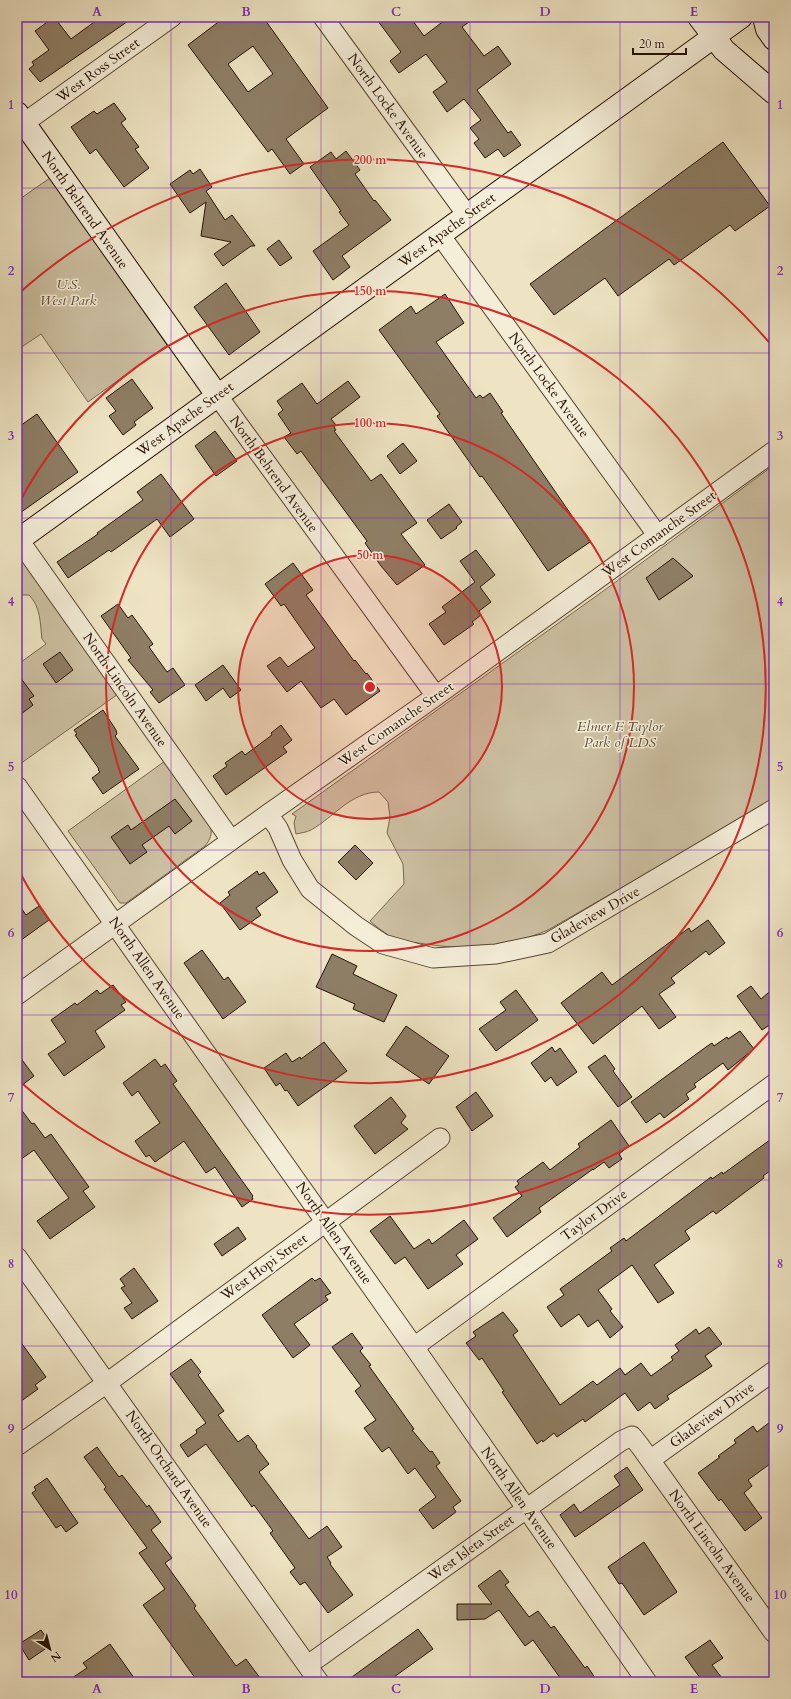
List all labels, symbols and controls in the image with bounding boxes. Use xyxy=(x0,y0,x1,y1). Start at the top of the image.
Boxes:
text: A xyxy=(92,3,102,21)
text: B xyxy=(241,3,251,21)
text: C xyxy=(391,3,401,21)
text: D xyxy=(539,3,551,21)
text: E xyxy=(690,3,698,21)
scale bar xyxy=(633,30,686,56)
street label: West Ross Street xyxy=(52,33,144,107)
text: 20 m xyxy=(639,36,666,52)
street label: North Locke Avenue xyxy=(343,49,433,163)
text: 1 xyxy=(8,96,14,114)
text: 1 xyxy=(777,96,783,114)
street label: North Behrend Avenue xyxy=(37,147,133,273)
text: 200 m xyxy=(354,152,387,168)
street label: West Apache Street xyxy=(394,188,500,272)
text: 2 xyxy=(8,262,15,280)
text: 2 xyxy=(777,262,784,280)
park label: U.S. West Park xyxy=(40,275,96,310)
text: 150 m xyxy=(354,283,387,299)
street label: North Locke Avenue xyxy=(504,328,594,442)
street label: West Apache Street xyxy=(132,377,238,461)
street label: North Behrend Avenue xyxy=(225,412,323,536)
text: 100 m xyxy=(354,415,387,431)
text: 3 xyxy=(8,427,15,445)
text: 3 xyxy=(777,427,784,445)
street label: West Comanche Street xyxy=(597,486,720,582)
text: 50 m xyxy=(357,547,384,563)
text: 4 xyxy=(8,593,15,611)
text: 4 xyxy=(777,593,784,611)
street label: North Lincoln Avenue xyxy=(78,629,172,751)
street label: West Comanche Street xyxy=(334,677,458,772)
centre of rings xyxy=(363,680,377,694)
park label: Elmer F. Taylor Park of LDS xyxy=(577,717,663,752)
text: 5 xyxy=(8,758,14,776)
text: 5 xyxy=(777,758,783,776)
street label: Gladeview Drive xyxy=(547,882,643,948)
street label: North Allen Avenue xyxy=(105,913,189,1023)
text: 6 xyxy=(8,924,15,942)
text: 6 xyxy=(777,924,784,942)
text: 7 xyxy=(8,1089,15,1107)
text: 7 xyxy=(777,1089,784,1107)
street label: North Allen Avenue xyxy=(292,1178,376,1288)
street label: Taylor Drive xyxy=(557,1185,631,1245)
street label: West Hopi Street xyxy=(216,1229,312,1305)
text: 8 xyxy=(8,1255,14,1273)
text: 8 xyxy=(777,1255,783,1273)
street label: Gladeview Drive xyxy=(666,1378,758,1452)
street label: North Orchard Avenue xyxy=(121,1406,217,1532)
text: 9 xyxy=(8,1420,15,1438)
text: 9 xyxy=(777,1420,784,1438)
street label: North Allen Avenue xyxy=(477,1443,561,1553)
street label: North Lincoln Avenue xyxy=(664,1486,760,1606)
street label: West Isleta Street xyxy=(423,1510,518,1586)
text: 10 xyxy=(4,1586,18,1604)
text: 10 xyxy=(773,1586,787,1604)
north arrow xyxy=(30,1629,70,1669)
text: N xyxy=(47,1648,64,1666)
text: A xyxy=(92,1680,102,1698)
text: B xyxy=(241,1680,251,1698)
text: C xyxy=(391,1680,401,1698)
text: D xyxy=(539,1680,551,1698)
text: E xyxy=(690,1680,698,1698)

